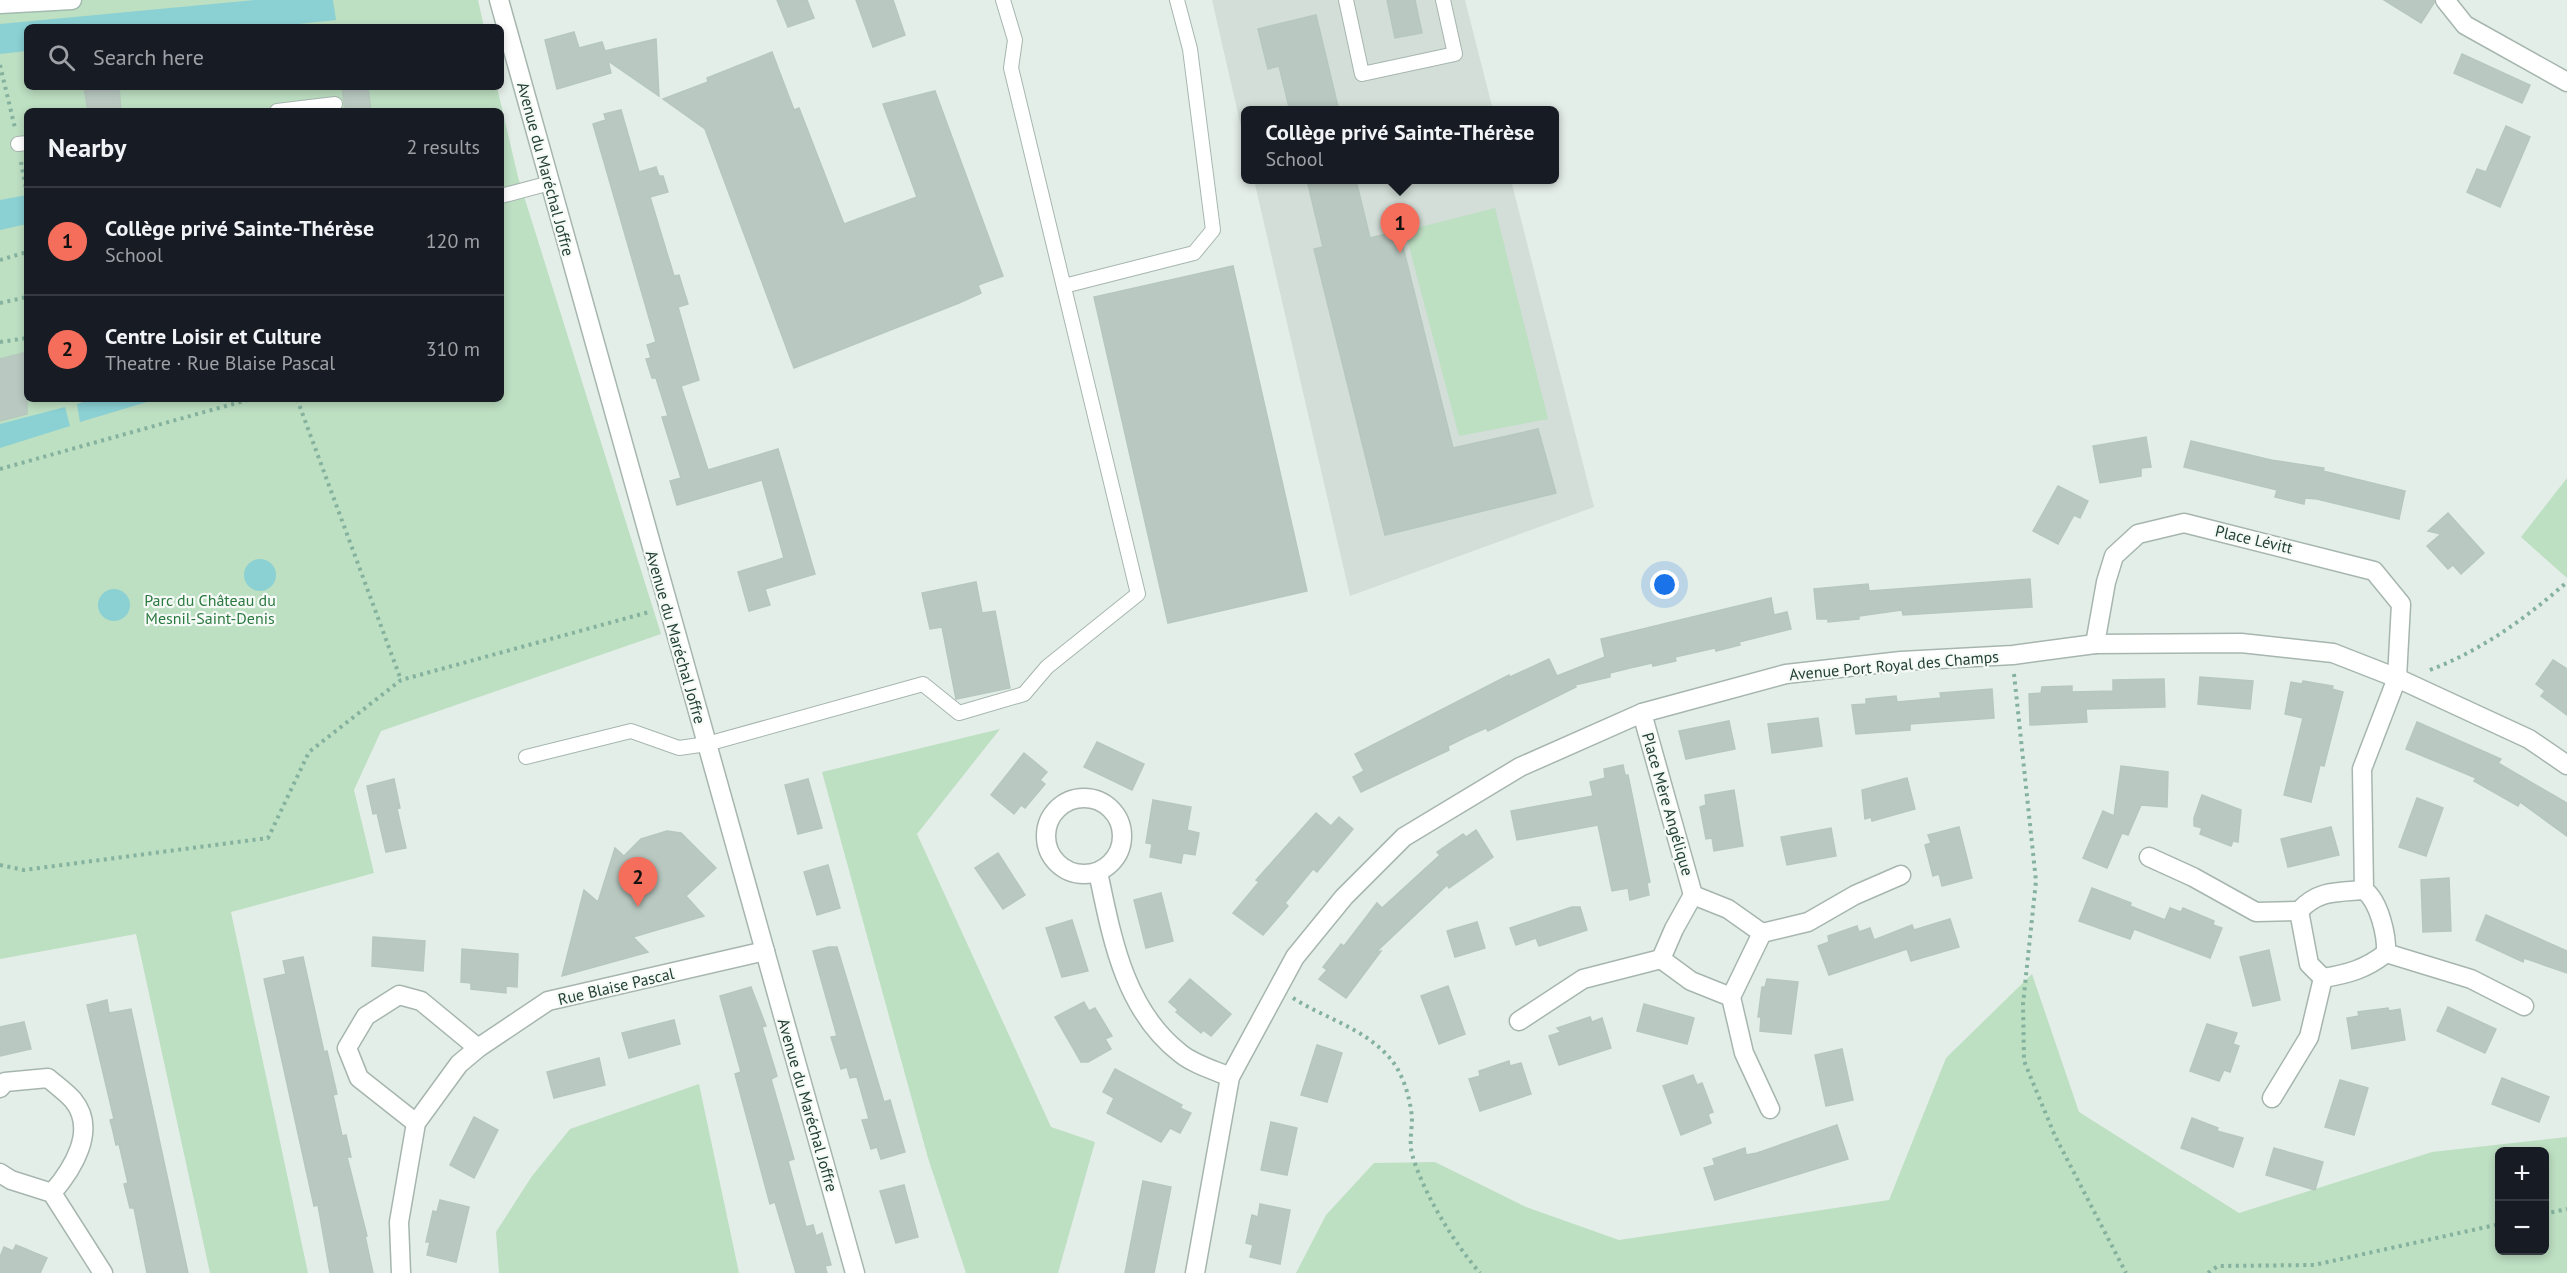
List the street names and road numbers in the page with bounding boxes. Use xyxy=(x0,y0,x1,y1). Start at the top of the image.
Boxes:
street label: Avenue du Maréchal Joffre xyxy=(513,80,579,258)
street label: Place Lévitt xyxy=(2213,520,2295,558)
street label: Avenue du Maréchal Joffre xyxy=(642,548,710,726)
street label: Avenue Port Royal des Champs xyxy=(1788,646,2000,684)
street label: Place Mère Angélique xyxy=(1638,730,1698,878)
street label: Rue Blaise Pascal xyxy=(556,963,676,1009)
street label: Avenue du Maréchal Joffre xyxy=(774,1016,842,1194)

